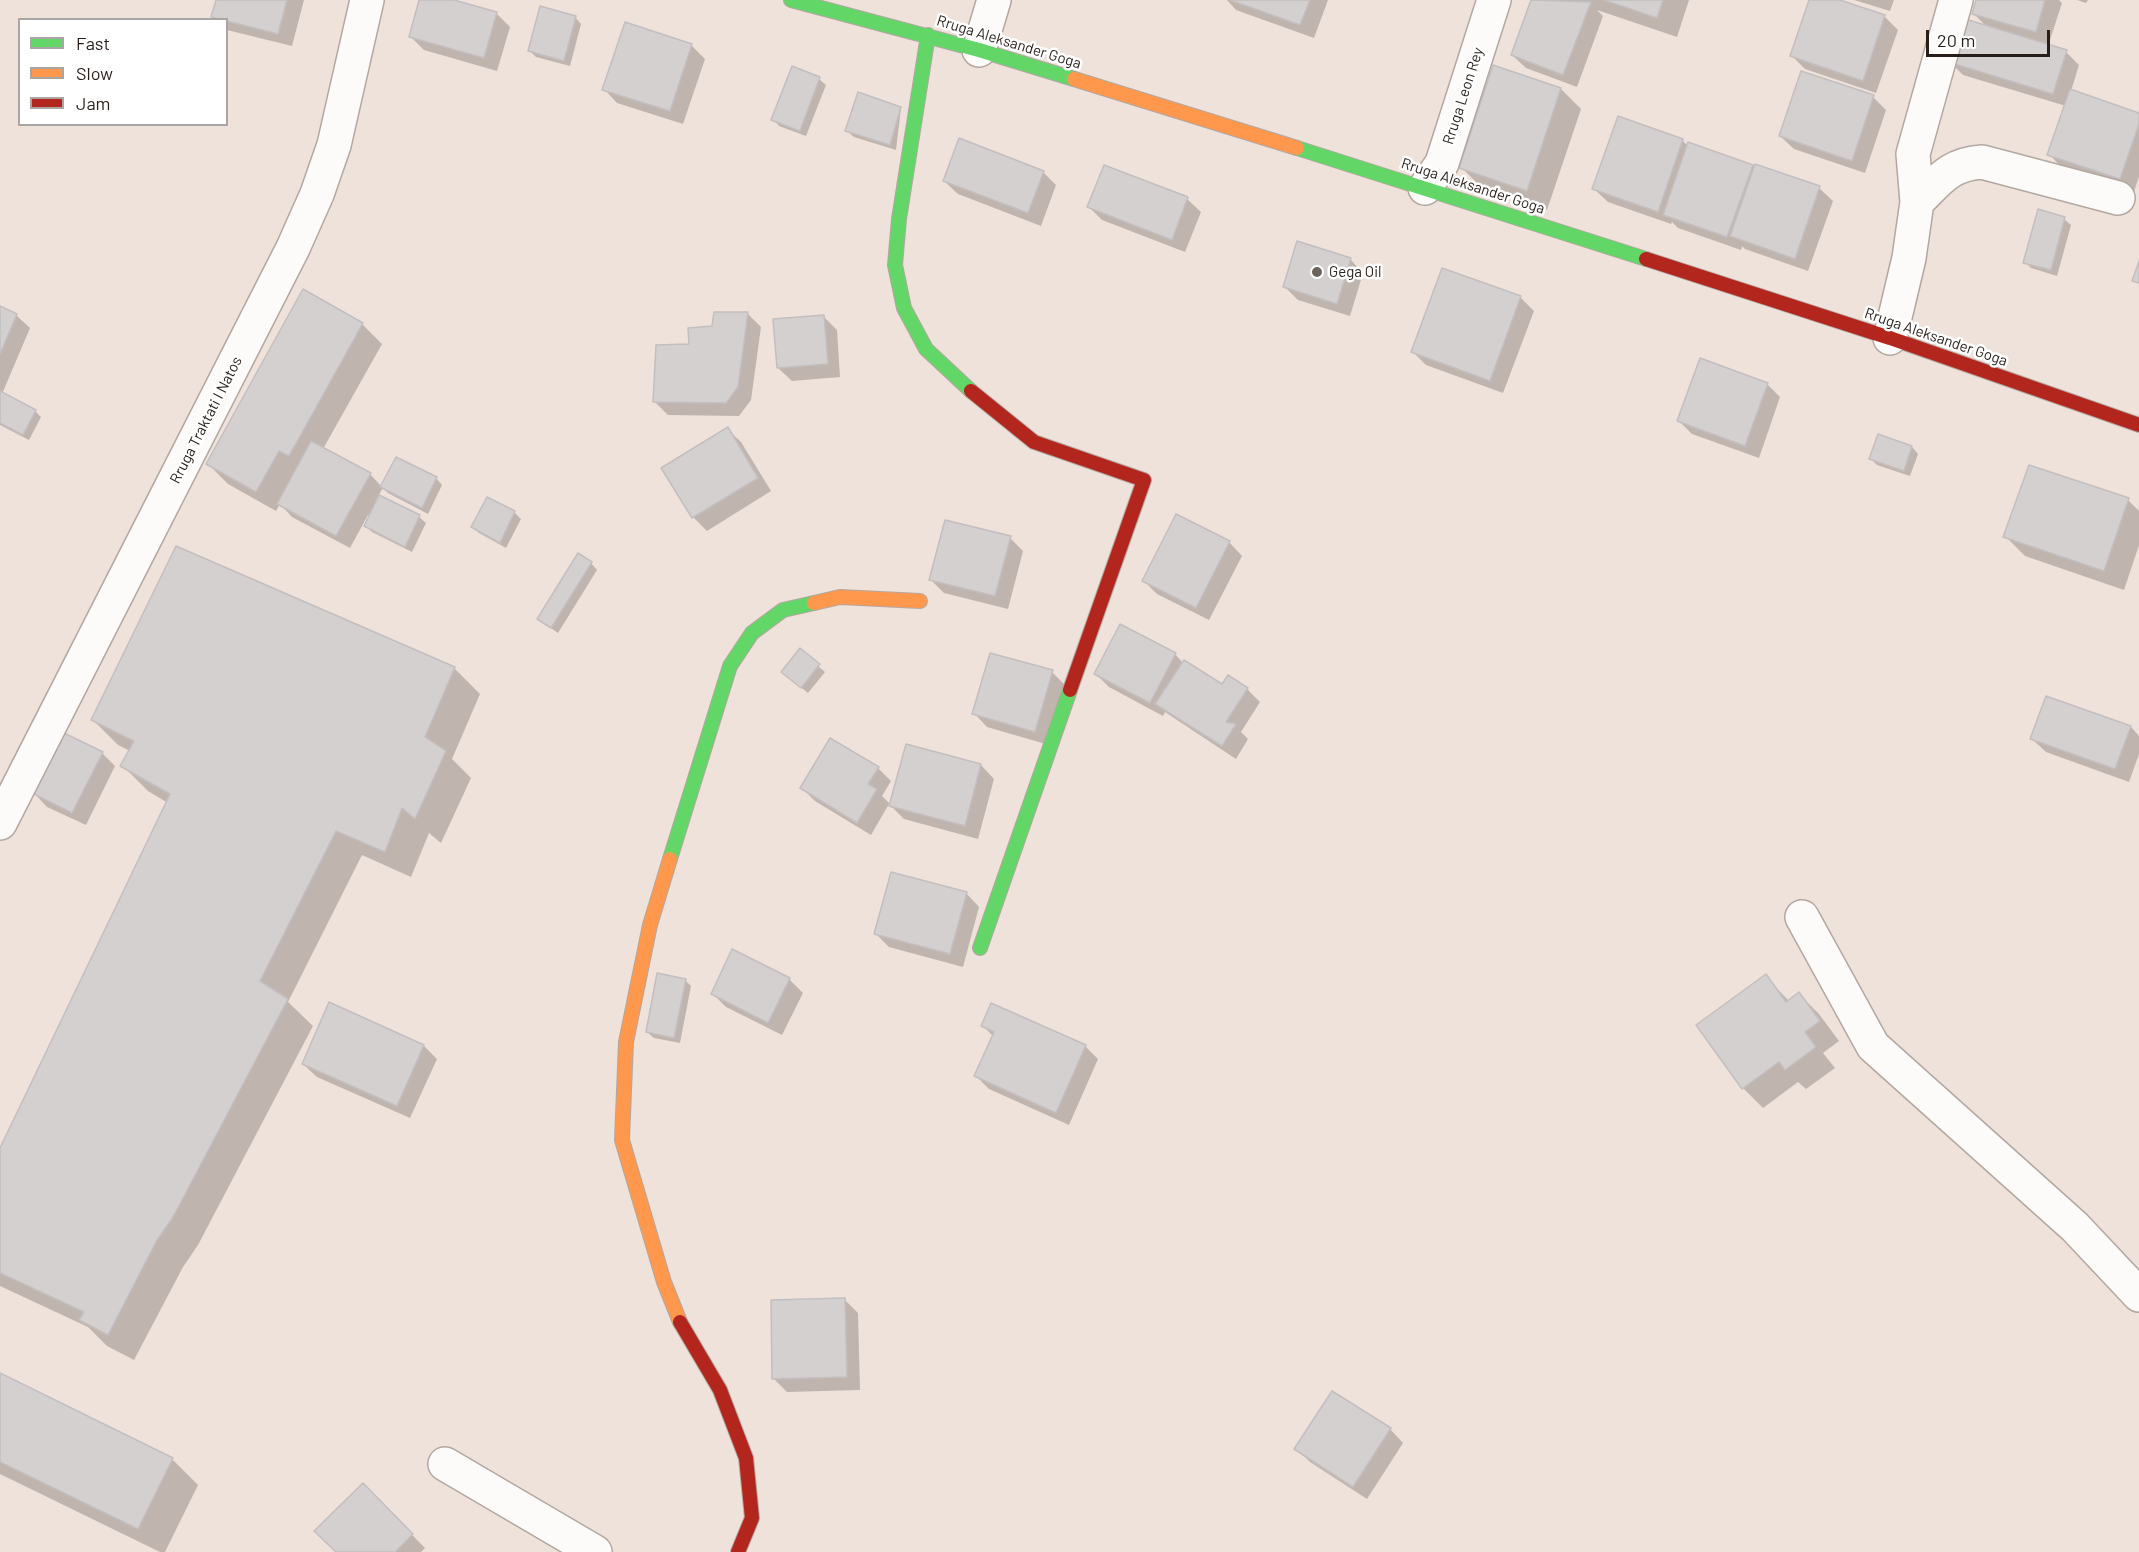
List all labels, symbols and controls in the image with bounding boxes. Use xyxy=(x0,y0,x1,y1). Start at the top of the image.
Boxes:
street label: Rruga Aleksander Goga xyxy=(935,11,1083,73)
legend xyxy=(18,18,228,126)
scale bar xyxy=(1929,18,2054,56)
text: 20 m xyxy=(1937,29,1975,51)
text: Fast xyxy=(76,32,110,54)
street label: Rruga Leon Rey xyxy=(1439,45,1487,147)
text: Slow xyxy=(76,62,113,84)
text: Jam xyxy=(76,92,110,114)
street label: Rruga Aleksander Goga xyxy=(1399,154,1547,218)
place label: Gega Oil xyxy=(1329,263,1381,281)
marker: Gega Oil xyxy=(1310,265,1324,279)
street label: Rruga Aleksander Goga xyxy=(1862,304,2010,370)
street label: Rruga Traktati I Natos xyxy=(166,353,246,487)

